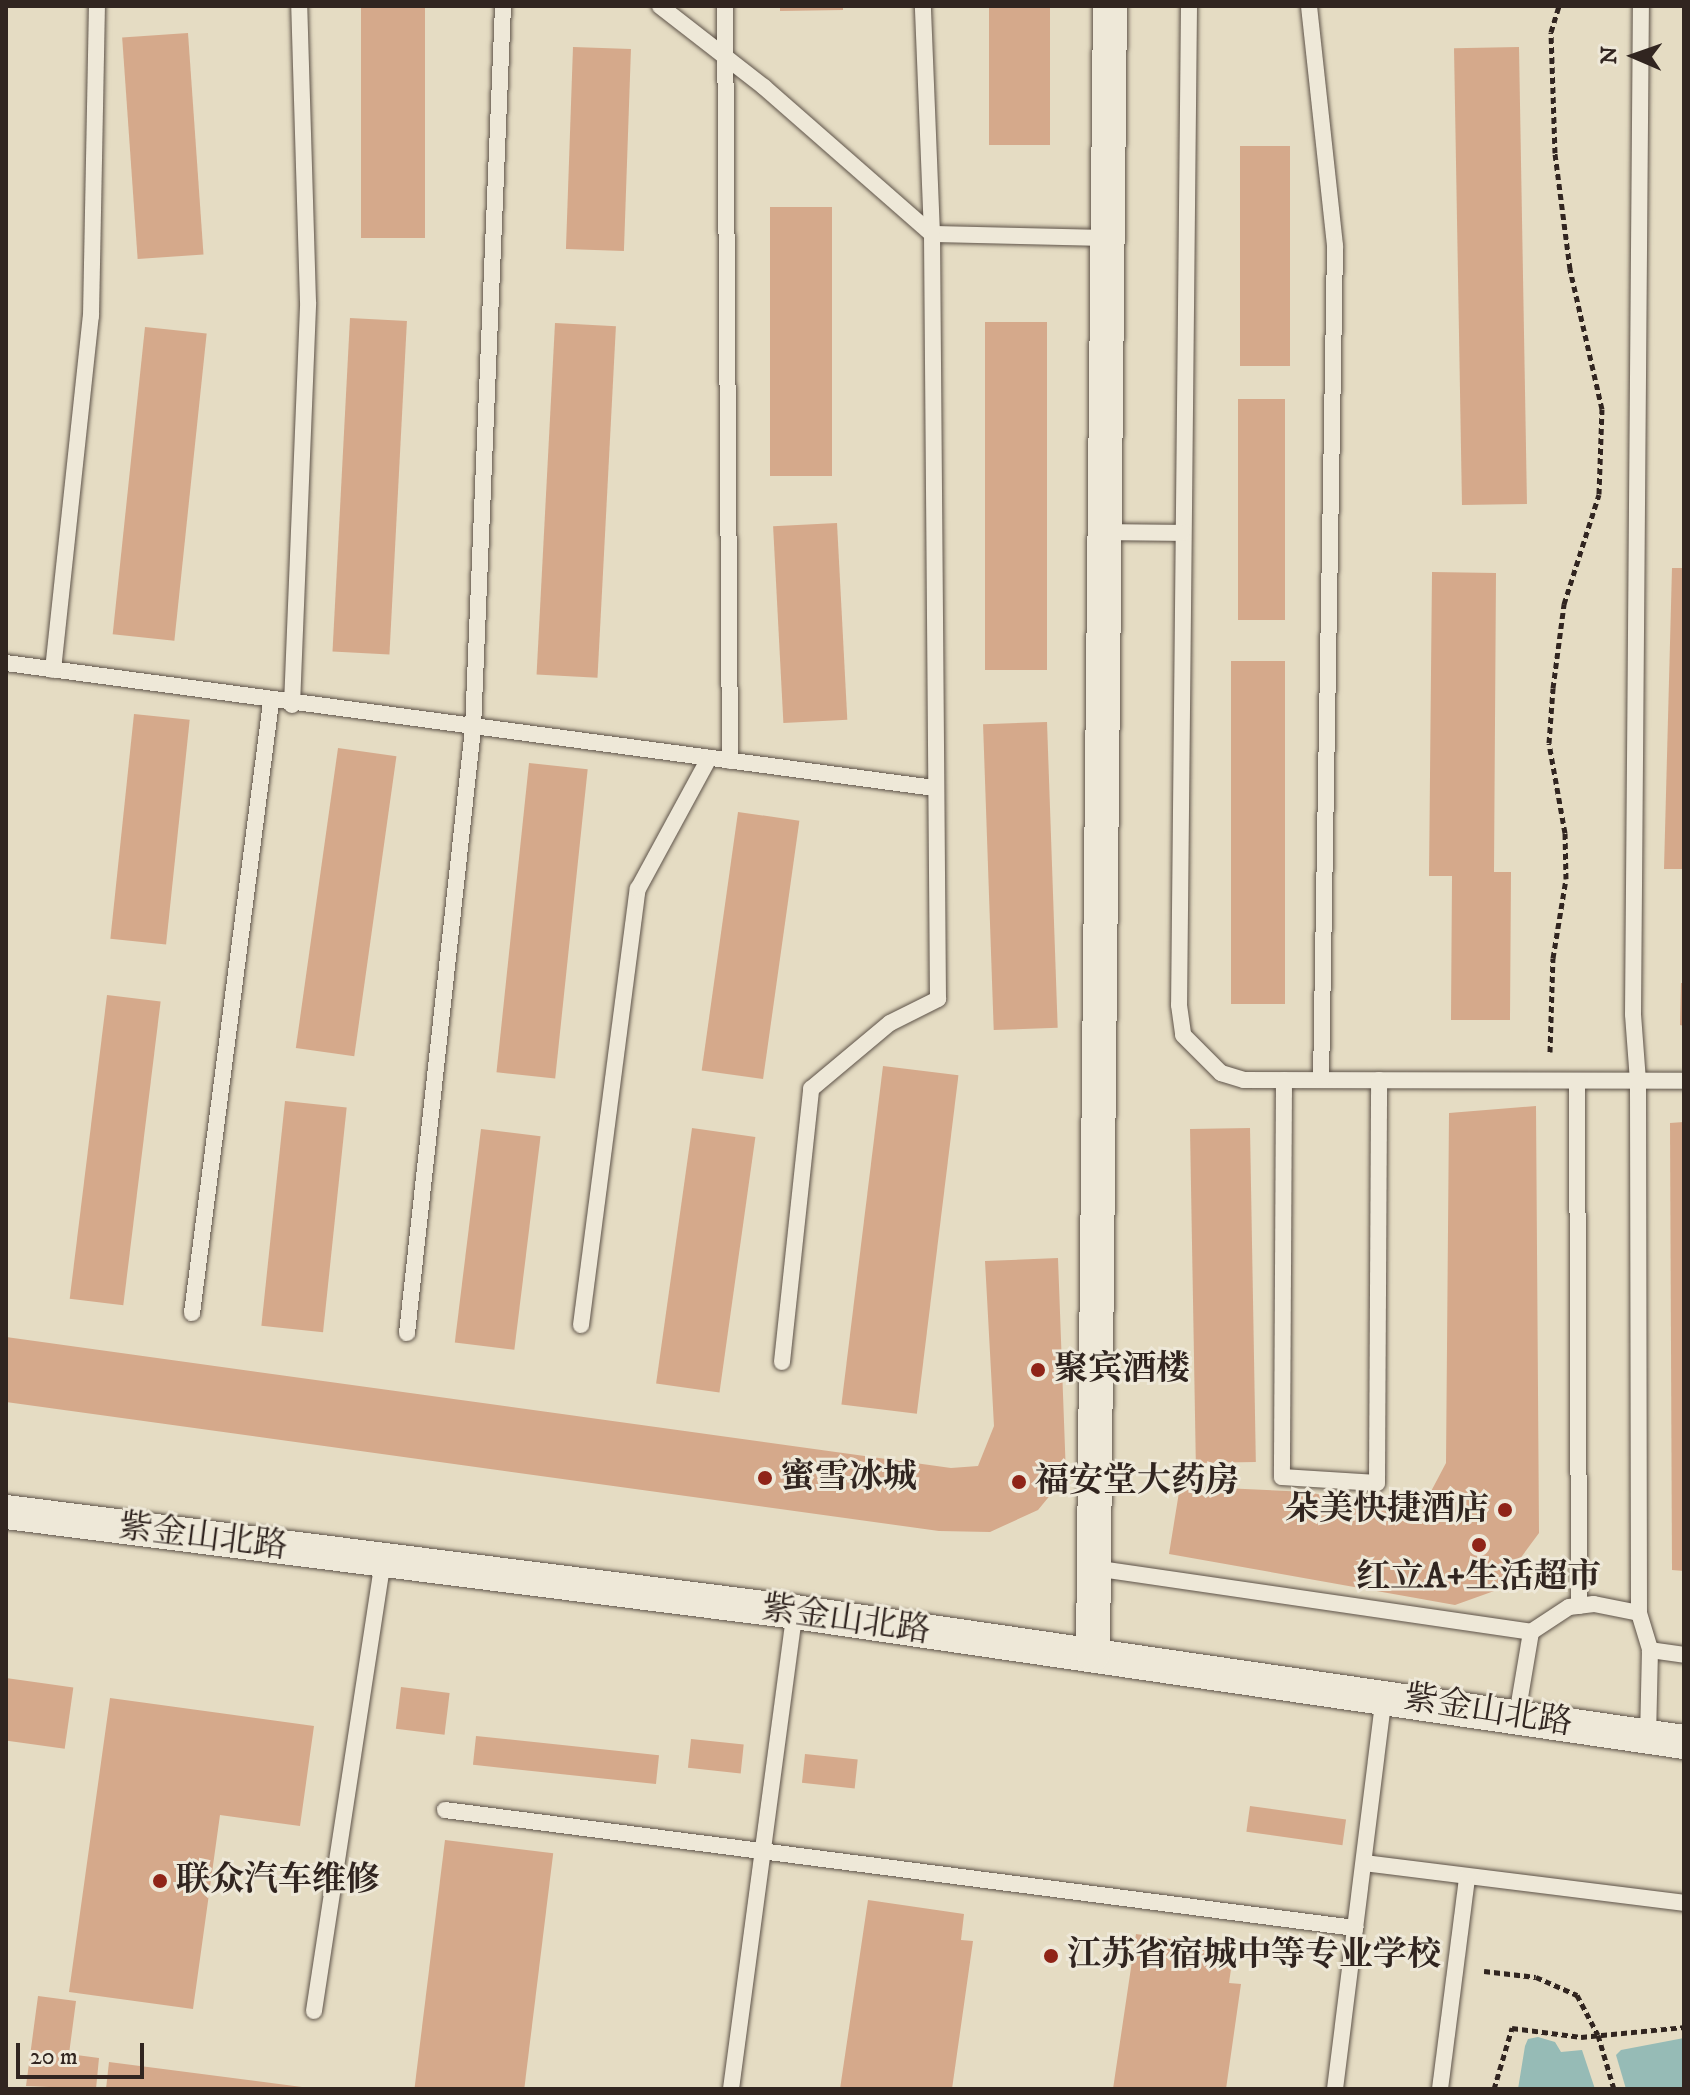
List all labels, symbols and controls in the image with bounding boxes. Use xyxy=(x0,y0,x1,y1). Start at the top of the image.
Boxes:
north arrow xyxy=(1594,16,1674,96)
text: N xyxy=(1596,46,1623,65)
place label: 聚宾酒楼 xyxy=(1054,1350,1190,1390)
marker: 聚宾酒楼 xyxy=(1029,1361,1047,1379)
place label: 蜜雪冰城 xyxy=(781,1458,917,1498)
place label: 福安堂大药房 xyxy=(1035,1462,1239,1502)
marker: 蜜雪冰城 xyxy=(756,1469,774,1487)
marker: 福安堂大药房 xyxy=(1010,1473,1028,1491)
place label: 朵美快捷酒店 xyxy=(1285,1490,1489,1530)
marker: 朵美快捷酒店 xyxy=(1496,1501,1514,1519)
street label: 紫金山北路 xyxy=(116,1506,290,1568)
marker: 红立A+生活超市 xyxy=(1470,1536,1488,1554)
place label: 红立A+生活超市 xyxy=(1357,1558,1601,1598)
street label: 紫金山北路 xyxy=(759,1588,933,1652)
street label: 紫金山北路 xyxy=(1401,1678,1575,1744)
place label: 联众汽车维修 xyxy=(176,1861,380,1901)
marker: 联众汽车维修 xyxy=(151,1872,169,1890)
place label: 江苏省宿城中等专业学校 xyxy=(1067,1936,1441,1976)
marker: 江苏省宿城中等专业学校 xyxy=(1042,1947,1060,1965)
scale bar xyxy=(20,2027,148,2077)
text: 20 m xyxy=(30,2042,78,2072)

